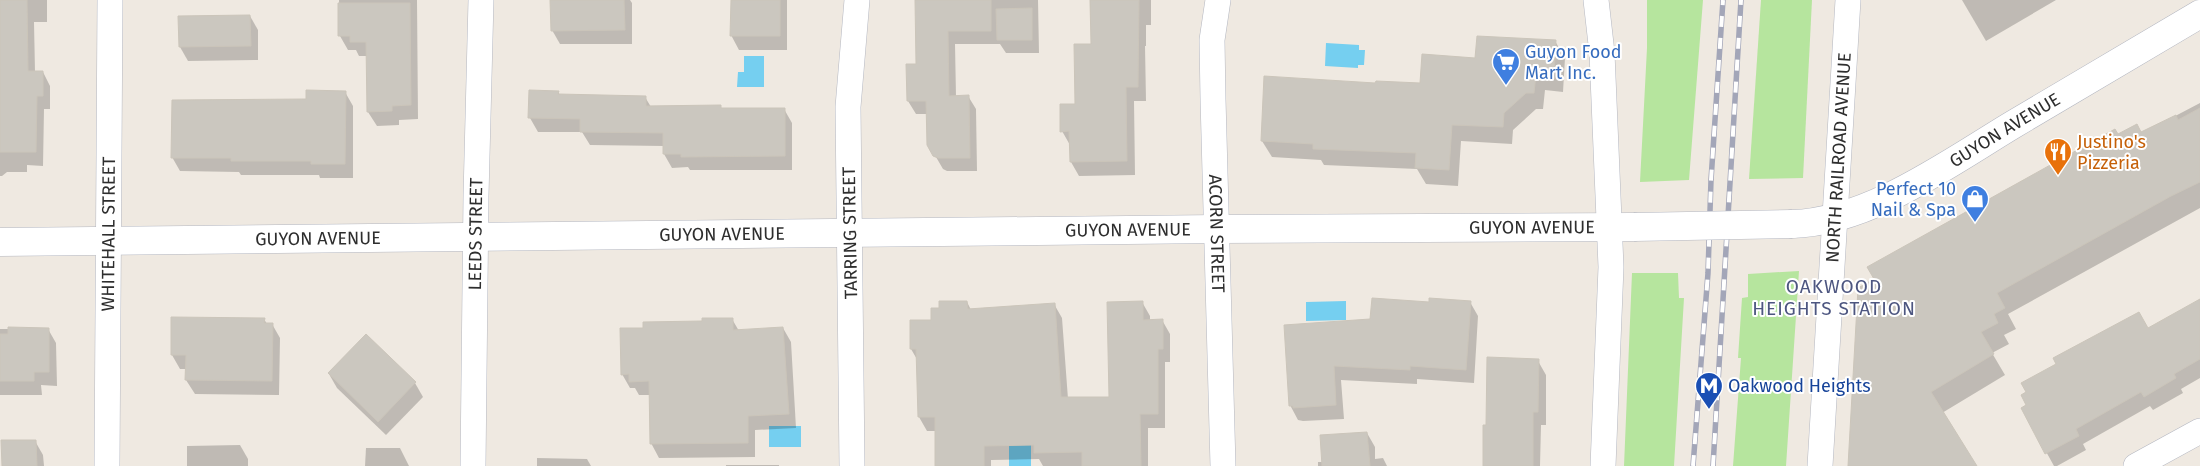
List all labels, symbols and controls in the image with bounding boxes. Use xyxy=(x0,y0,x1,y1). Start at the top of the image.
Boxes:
place label: Guyon Food Mart Inc. xyxy=(1525,41,1621,84)
supermarket icon: Guyon Food Mart Inc. xyxy=(1491,47,1521,86)
street label: NORTH RAILROAD AVENUE xyxy=(1821,52,1856,263)
street label: GUYON AVENUE xyxy=(1945,88,2064,172)
place label: Justino's Pizzeria xyxy=(2077,131,2146,174)
restaurant icon: Justino's Pizzeria xyxy=(2043,137,2073,176)
street label: WHITEHALL STREET xyxy=(97,156,120,312)
street label: TARRING STREET xyxy=(838,166,862,299)
street label: ACORN STREET xyxy=(1204,174,1229,294)
street label: LEEDS STREET xyxy=(464,177,487,290)
place label: Perfect 10 Nail & Spa xyxy=(1871,178,1956,221)
shop icon: Perfect 10 Nail & Spa xyxy=(1960,184,1990,223)
street label: GUYON AVENUE xyxy=(1469,216,1595,239)
street label: GUYON AVENUE xyxy=(1065,218,1191,242)
street label: GUYON AVENUE xyxy=(659,223,785,246)
street label: GUYON AVENUE xyxy=(255,227,381,250)
district label: OAKWOOD HEIGHTS STATION xyxy=(1752,275,1916,320)
metro station icon: Oakwood Heights xyxy=(1694,371,1724,410)
place label: Oakwood Heights xyxy=(1728,375,1871,397)

